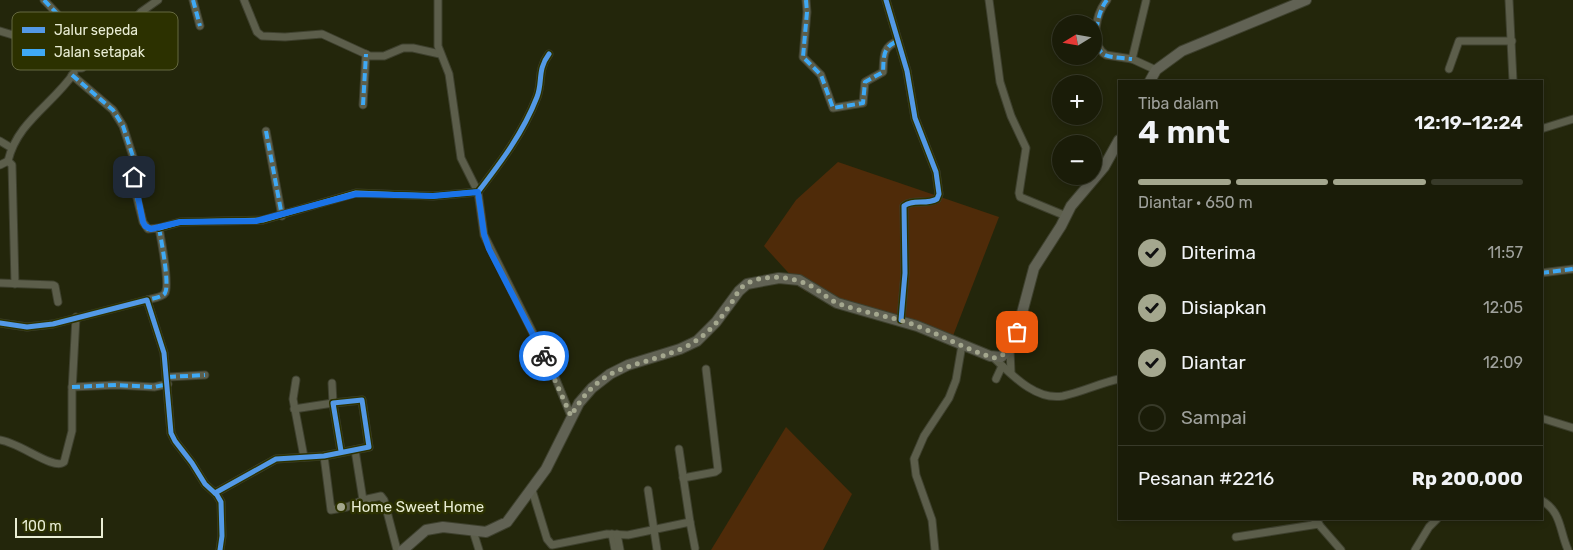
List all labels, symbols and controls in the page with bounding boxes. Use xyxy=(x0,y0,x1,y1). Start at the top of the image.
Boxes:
legend xyxy=(12,12,178,70)
north arrow xyxy=(1052,15,1102,65)
map controls xyxy=(1052,15,1102,185)
text: Jalur sepeda xyxy=(54,22,138,39)
text: Jalan setapak xyxy=(54,44,146,61)
button: + xyxy=(1052,75,1102,125)
text: Tiba dalam xyxy=(1138,94,1219,113)
text: 12:19–12:24 xyxy=(1414,111,1523,134)
text: 4 mnt xyxy=(1138,113,1230,151)
button: − xyxy=(1052,135,1102,185)
pin xyxy=(113,156,155,198)
icon: home xyxy=(120,163,148,191)
text: Diantar · 650 m xyxy=(1138,193,1253,212)
icon: check xyxy=(1138,239,1166,267)
text: Diterima xyxy=(1181,241,1256,264)
text: 11:57 xyxy=(1487,243,1523,262)
icon: check xyxy=(1138,294,1166,322)
text: Disiapkan xyxy=(1181,296,1266,319)
text: 12:05 xyxy=(1483,298,1523,317)
pin xyxy=(996,311,1038,353)
icon: bag xyxy=(1003,318,1031,346)
courier xyxy=(519,331,569,381)
icon: bike xyxy=(530,342,558,370)
icon: check xyxy=(1138,349,1166,377)
text: Diantar xyxy=(1181,351,1246,374)
text: 12:09 xyxy=(1483,353,1523,372)
text: Sampai xyxy=(1181,406,1247,429)
text: Pesanan #2216 xyxy=(1138,467,1274,490)
text: Rp 200,000 xyxy=(1412,467,1523,490)
place label: Home Sweet Home xyxy=(351,498,484,516)
marker: Home Sweet Home xyxy=(335,501,347,513)
scale bar xyxy=(15,515,102,538)
text: 100 m xyxy=(22,518,62,535)

